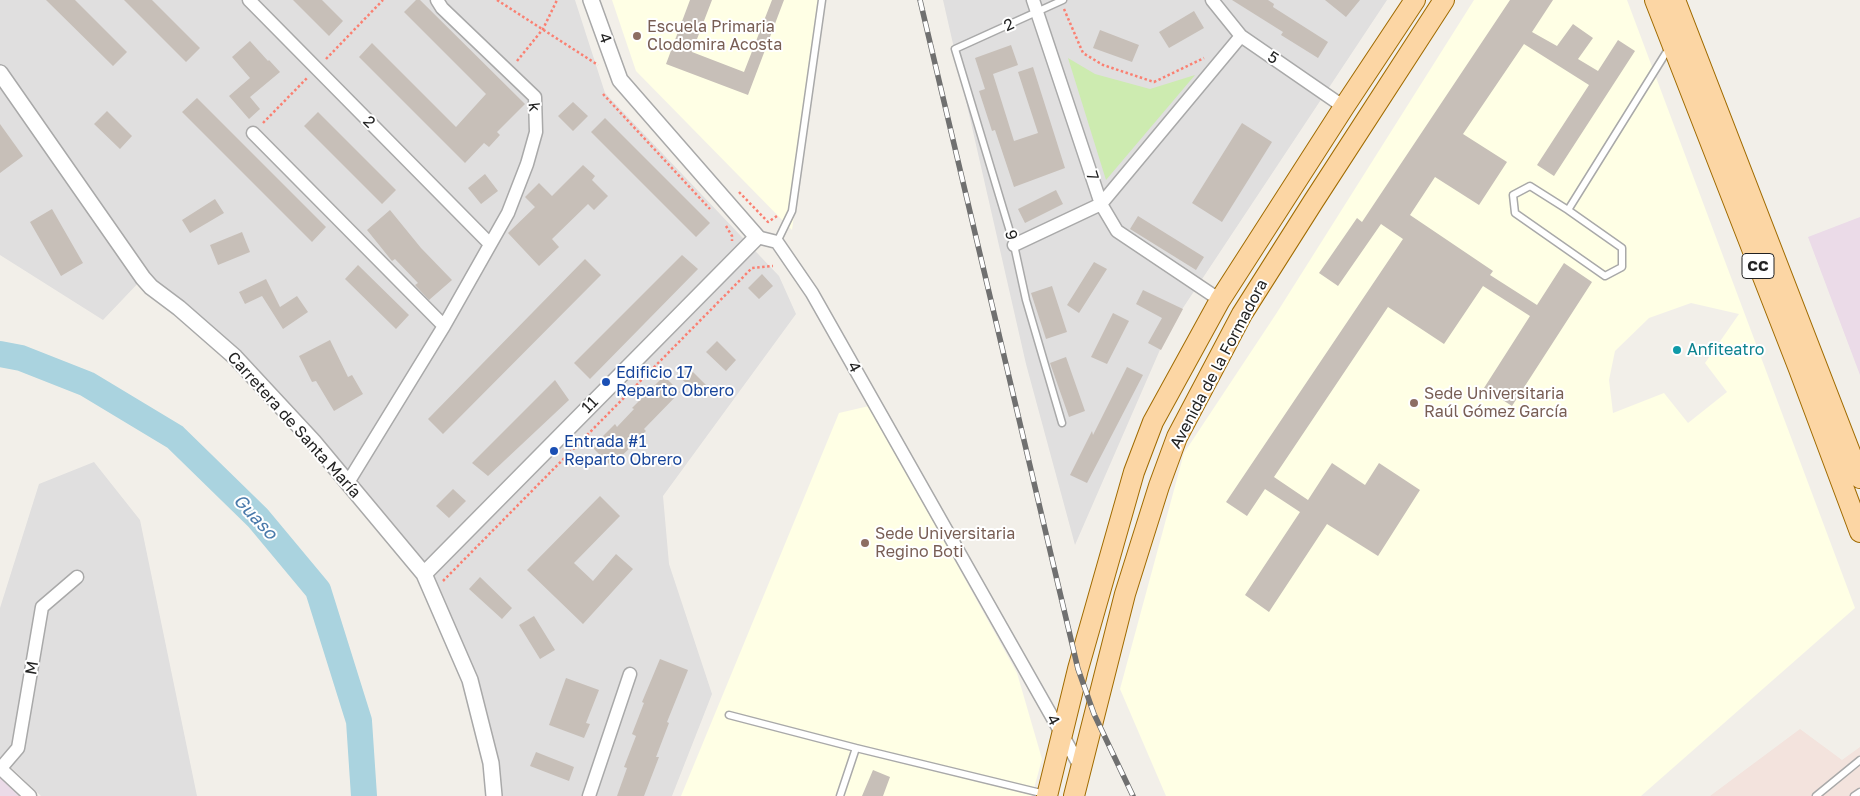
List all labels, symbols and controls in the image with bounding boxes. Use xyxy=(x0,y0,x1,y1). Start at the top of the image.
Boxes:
street label: 2 xyxy=(1001,14,1017,36)
place label: Escuela Primaria Clodomira Acosta xyxy=(647,17,782,55)
street label: 4 xyxy=(594,30,616,46)
marker: Escuela Primaria Clodomira Acosta xyxy=(631,30,643,42)
street label: 5 xyxy=(1264,47,1282,69)
street label: k xyxy=(524,101,544,113)
street label: 2 xyxy=(359,112,379,132)
street label: 7 xyxy=(1082,169,1102,183)
street label: 9 xyxy=(1000,228,1022,242)
road number: CC xyxy=(1742,254,1774,278)
street label: Avenida de la Formadora xyxy=(1166,276,1272,452)
place label: Anfiteatro xyxy=(1687,340,1764,360)
marker: Anfiteatro xyxy=(1671,344,1683,356)
street label: Carretera de Santa María xyxy=(223,348,365,502)
street label: 4 xyxy=(843,358,865,376)
place label: Edificio 17 Reparto Obrero xyxy=(616,363,734,401)
marker: Edificio 17 Reparto Obrero xyxy=(600,376,612,388)
place label: Sede Universitaria Raúl Gómez García xyxy=(1424,384,1567,422)
street label: 11 xyxy=(578,393,602,417)
marker: Sede Universitaria Raúl Gómez García xyxy=(1408,397,1420,409)
place label: Entrada #1 Reparto Obrero xyxy=(564,432,682,470)
marker: Entrada #1 Reparto Obrero xyxy=(548,445,560,457)
water label: Guaso xyxy=(229,490,281,544)
place label: Sede Universitaria Regino Boti xyxy=(875,524,1015,562)
marker: Sede Universitaria Regino Boti xyxy=(859,537,871,549)
street label: M xyxy=(21,660,43,676)
street label: 4 xyxy=(1042,711,1064,729)

